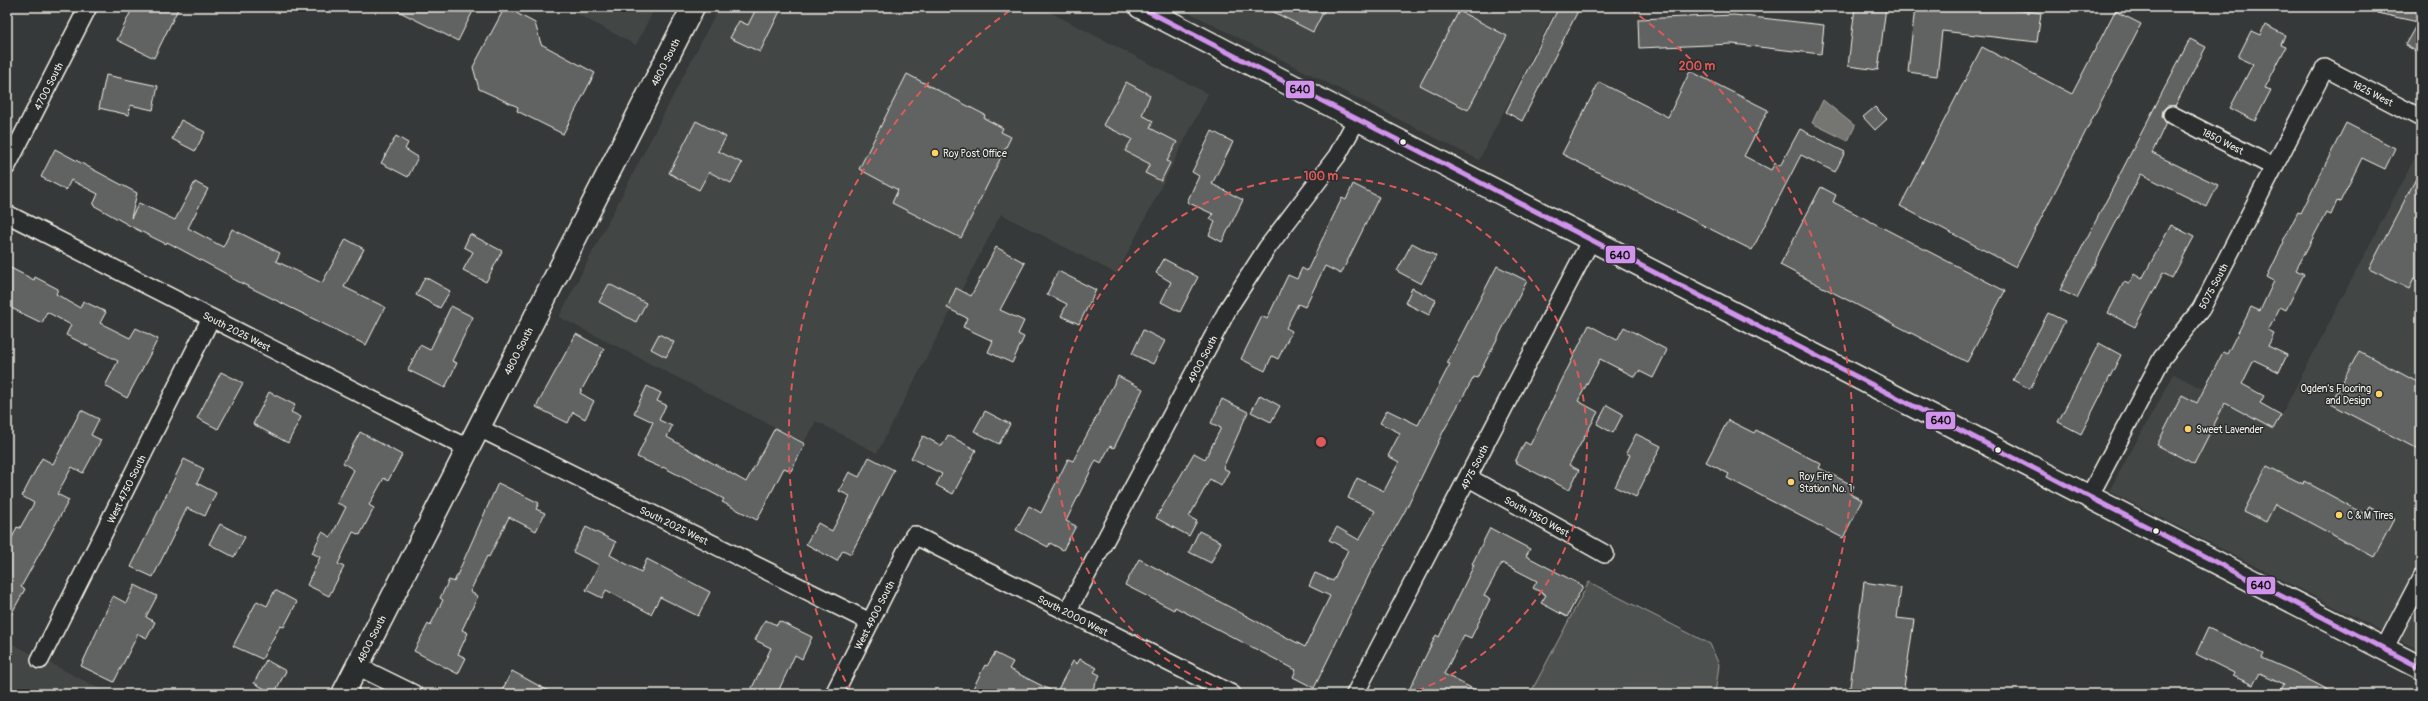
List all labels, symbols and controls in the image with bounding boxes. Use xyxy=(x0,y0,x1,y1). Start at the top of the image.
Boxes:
street label: 4800 South xyxy=(649,36,683,88)
text: 200 m xyxy=(1679,59,1716,74)
street label: 4700 South xyxy=(32,60,66,112)
street label: 1825 West xyxy=(2350,79,2396,110)
line badge: 640 xyxy=(1285,80,1315,99)
text: 640 xyxy=(1290,83,1311,96)
street label: 1850 West xyxy=(2200,126,2246,158)
unlabelled marker xyxy=(1398,137,1408,147)
marker: Roy Post Office xyxy=(930,148,940,158)
place label: Roy Post Office xyxy=(943,148,1007,160)
text: 100 m xyxy=(1304,169,1339,184)
line badge: 640 xyxy=(1605,245,1636,264)
text: 640 xyxy=(1610,249,1631,262)
street label: 5075 South xyxy=(2197,261,2231,311)
street label: South 2025 West xyxy=(201,310,273,355)
street label: 4800 South xyxy=(502,325,536,377)
street label: 4900 South xyxy=(1185,334,1220,385)
place label: Ogden's Flooring and Design xyxy=(2301,383,2371,407)
marker: Ogden's Flooring and Design xyxy=(2374,389,2384,399)
line badge: 640 xyxy=(1925,411,1956,430)
text: 640 xyxy=(1931,414,1952,427)
marker: Sweet Lavender xyxy=(2183,424,2193,434)
place label: Sweet Lavender xyxy=(2196,424,2264,436)
centre of rings xyxy=(1314,435,1328,449)
street label: 4975 South xyxy=(1458,443,1491,492)
unlabelled marker xyxy=(1993,445,2003,455)
street label: West 4750 South xyxy=(105,453,149,526)
place label: Roy Fire Station No. 1 xyxy=(1799,471,1853,495)
marker: Roy Fire Station No. 1 xyxy=(1786,477,1796,487)
street label: South 1950 West xyxy=(1502,494,1572,540)
street label: South 2025 West xyxy=(637,504,711,548)
marker: C & M Tires xyxy=(2334,510,2344,520)
place label: C & M Tires xyxy=(2347,510,2394,522)
unlabelled marker xyxy=(2151,526,2161,536)
line badge: 640 xyxy=(2246,576,2276,595)
street label: West 4900 South xyxy=(852,579,898,652)
text: 640 xyxy=(2251,579,2272,592)
street label: South 2000 West xyxy=(1035,593,1111,639)
street label: 4800 South xyxy=(355,613,389,665)

